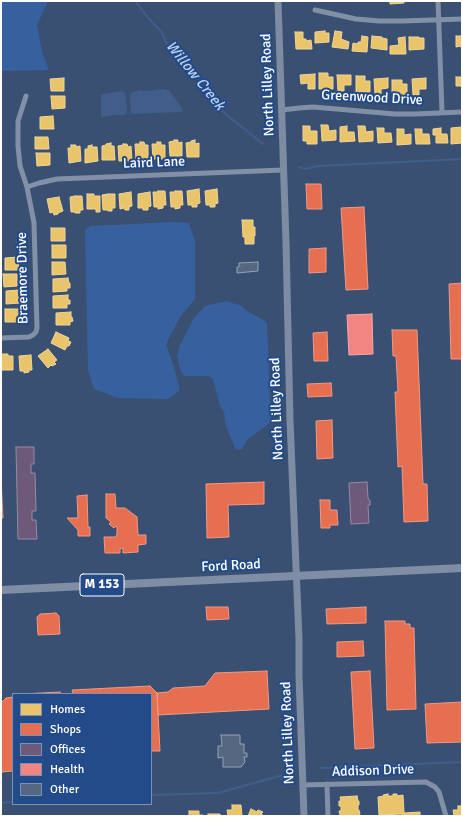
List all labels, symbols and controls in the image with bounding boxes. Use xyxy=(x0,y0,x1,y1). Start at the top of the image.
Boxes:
street label: North Lilley Road xyxy=(258,33,278,137)
water label: Willow Creek xyxy=(162,38,228,114)
street label: Greenwood Drive xyxy=(321,87,423,109)
street label: Laird Lane xyxy=(122,154,186,172)
street label: Braemore Drive xyxy=(14,232,32,324)
street label: North Lilley Road xyxy=(267,357,287,461)
street label: Ford Road xyxy=(201,556,261,576)
road number: M 153 xyxy=(80,574,124,596)
street label: North Lilley Road xyxy=(278,681,298,785)
legend xyxy=(12,693,152,805)
text: Homes xyxy=(50,702,85,717)
text: Shops xyxy=(50,722,81,737)
text: Offices xyxy=(50,742,85,757)
street label: Addison Drive xyxy=(331,761,415,781)
text: Health xyxy=(50,762,84,777)
text: Other xyxy=(50,782,79,797)

